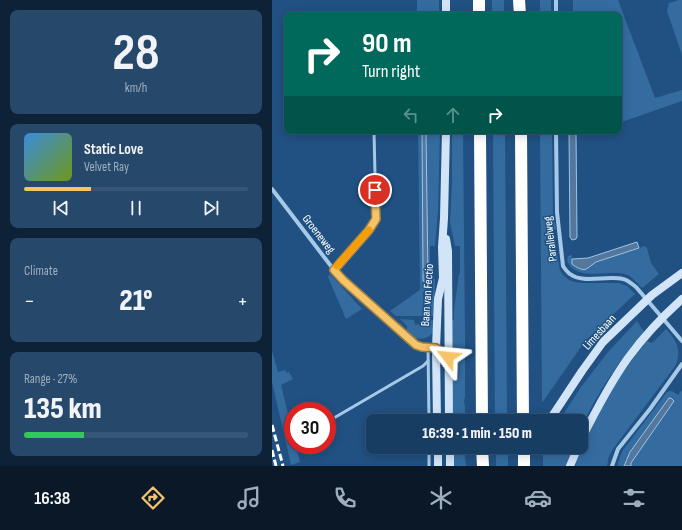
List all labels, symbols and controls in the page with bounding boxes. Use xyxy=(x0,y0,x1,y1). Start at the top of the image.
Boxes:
text: 28 xyxy=(112,22,160,85)
text: 90 m xyxy=(362,27,412,60)
icon: right xyxy=(296,28,348,80)
text: Turn right xyxy=(362,61,420,82)
text: km/h xyxy=(125,80,147,96)
icon: left xyxy=(400,104,422,126)
icon: ahead xyxy=(442,104,464,126)
icon: right xyxy=(484,104,506,126)
text: Static Love xyxy=(84,140,143,159)
text: Velvet Ray xyxy=(84,159,129,175)
pin xyxy=(358,173,392,207)
icon: arrive xyxy=(364,179,386,201)
icon: previous xyxy=(50,197,72,219)
icon: pause xyxy=(125,197,147,219)
icon: next xyxy=(200,197,222,219)
street label: Groeneweg xyxy=(299,212,339,257)
street label: Parallelweg xyxy=(540,215,561,262)
text: Climate xyxy=(24,263,58,279)
street label: Baan van Fectio xyxy=(418,263,437,327)
text: 21° xyxy=(119,283,153,319)
text: − xyxy=(24,288,35,315)
text: + xyxy=(237,288,248,315)
street label: Limesbaan xyxy=(579,311,619,353)
position arrow xyxy=(427,336,469,378)
text: Range · 27% xyxy=(24,371,77,387)
text: 135 km xyxy=(24,391,102,427)
speed limit sign: 30 xyxy=(284,402,336,454)
text: 16:39 · 1 min · 150 m xyxy=(422,424,532,443)
icon: directions xyxy=(139,484,167,512)
icon: music xyxy=(235,484,263,512)
icon: phone xyxy=(331,484,359,512)
icon: climate xyxy=(427,484,455,512)
icon: car xyxy=(524,484,552,512)
icon: filters xyxy=(620,484,648,512)
text: 16:38 xyxy=(34,488,70,509)

